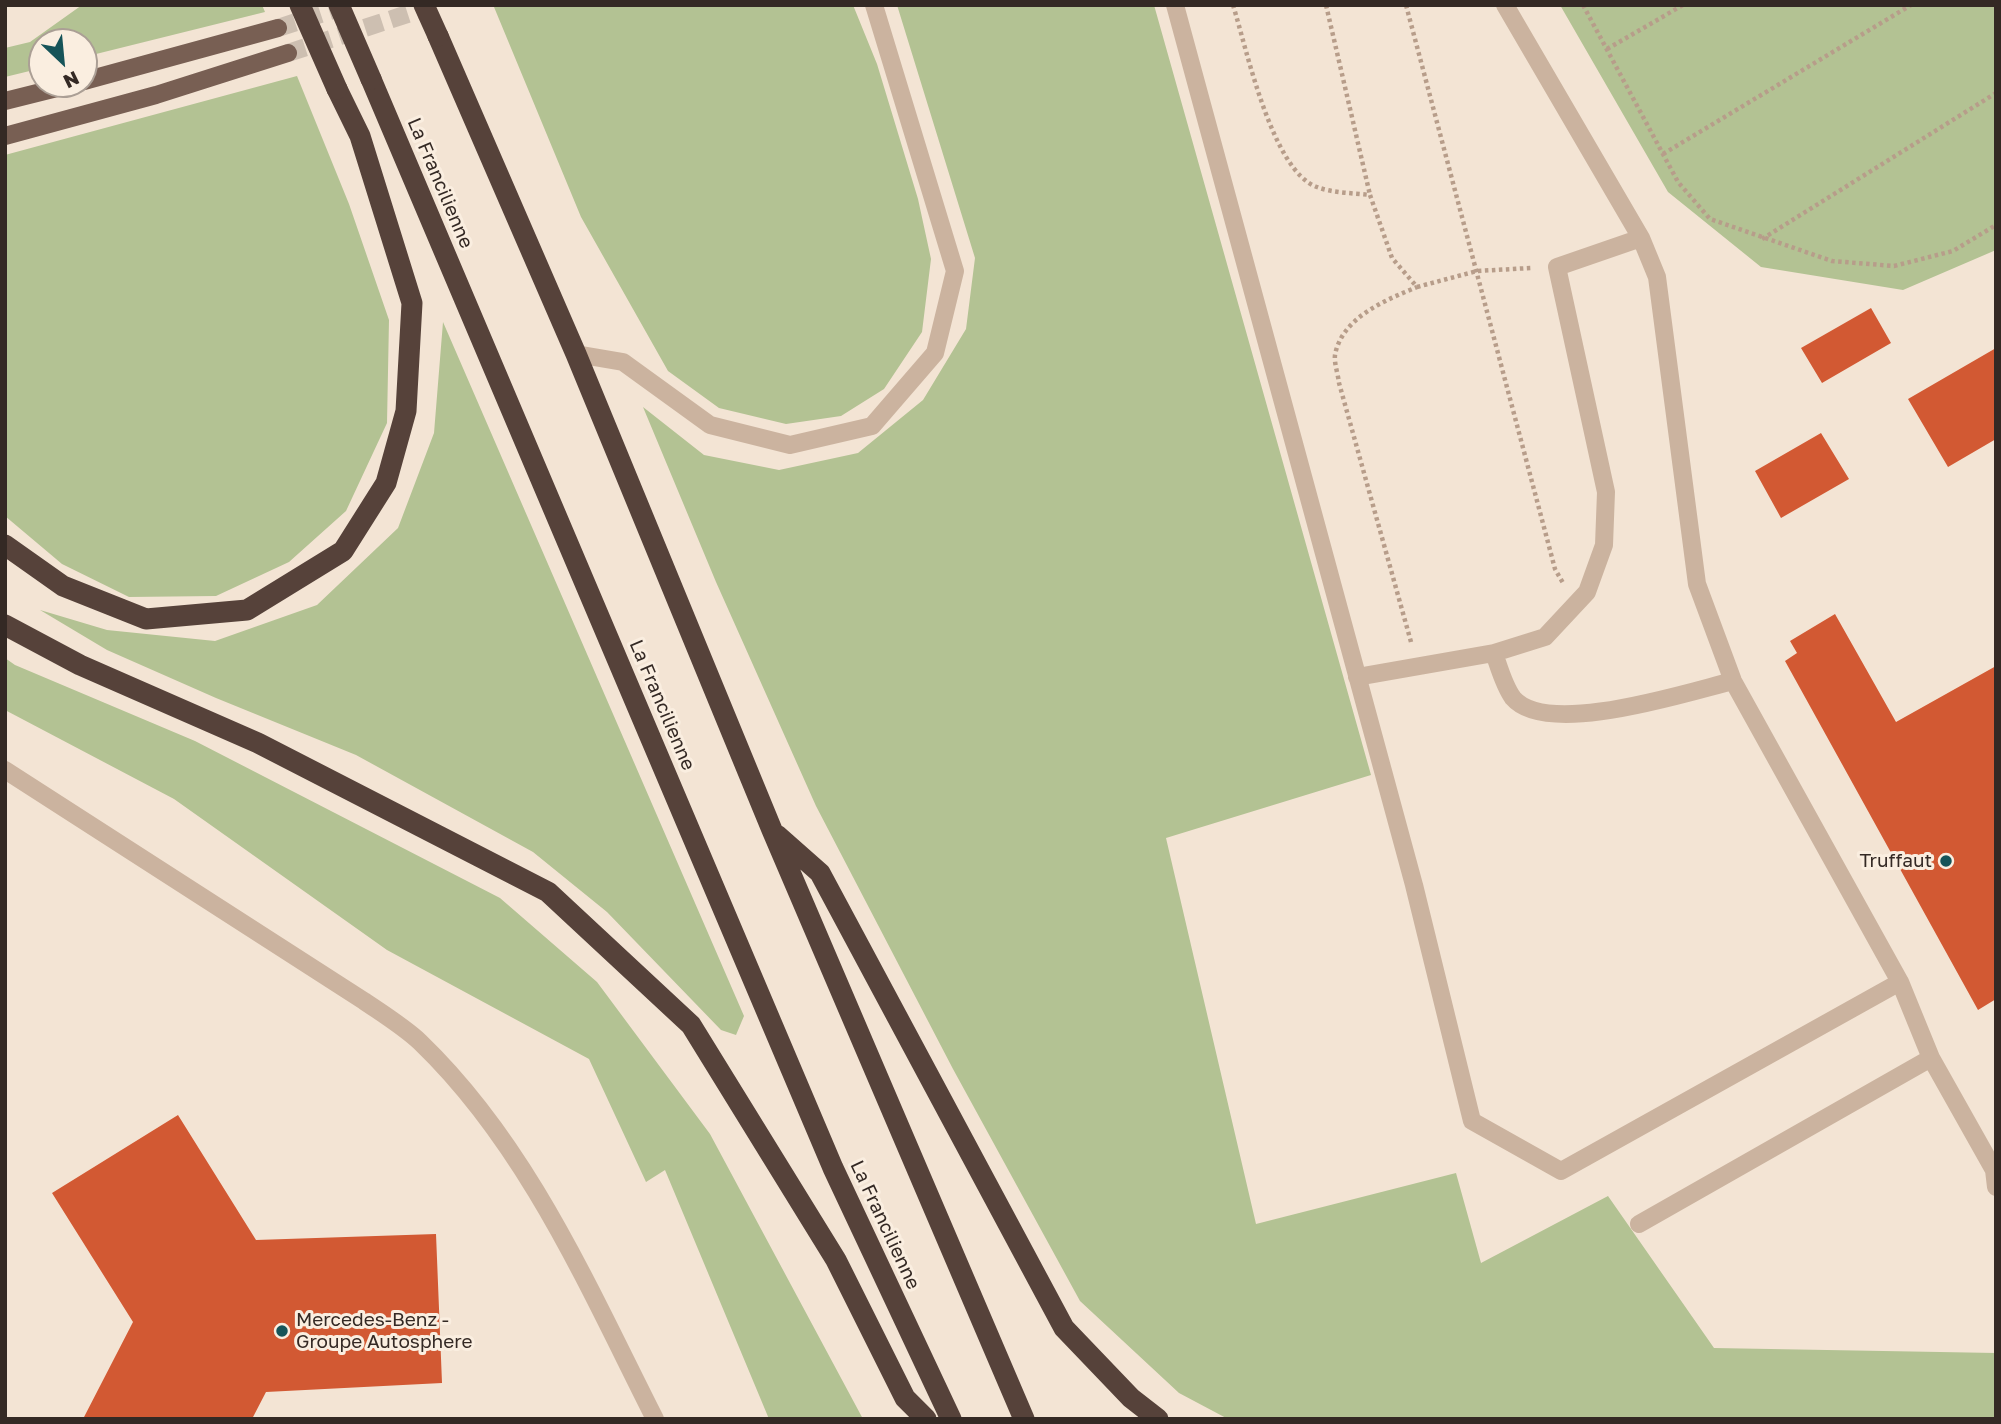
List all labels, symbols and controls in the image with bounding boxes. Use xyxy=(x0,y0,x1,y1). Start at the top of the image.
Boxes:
north arrow xyxy=(28,28,98,98)
text: N xyxy=(60,67,83,94)
street label: La Francilienne xyxy=(402,114,478,252)
street label: La Francilienne xyxy=(624,636,700,774)
place label: Truffaut xyxy=(1860,850,1932,872)
marker: Truffaut xyxy=(1938,853,1954,869)
street label: La Francilienne xyxy=(845,1157,925,1293)
place label: Mercedes-Benz - Groupe Autosphere xyxy=(296,1309,473,1353)
marker: Mercedes-Benz - Groupe Autosphere xyxy=(274,1323,290,1339)

